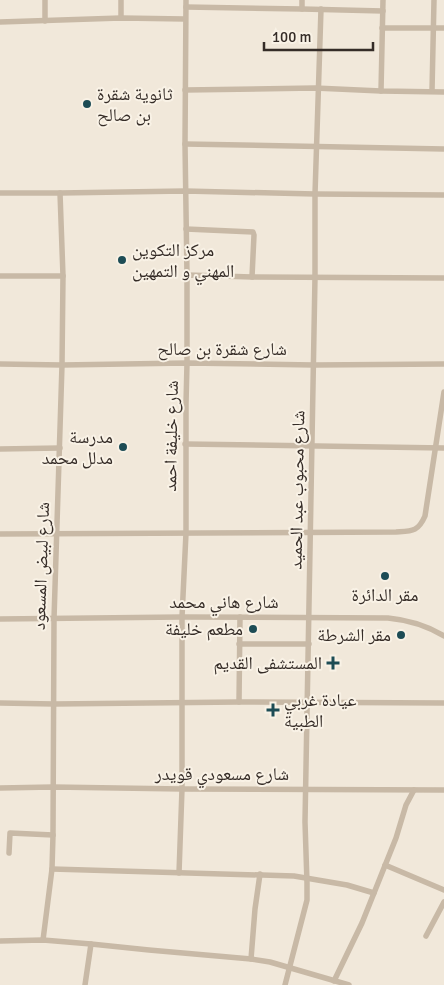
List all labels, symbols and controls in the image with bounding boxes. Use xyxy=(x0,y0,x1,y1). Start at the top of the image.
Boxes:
scale bar xyxy=(264,20,373,52)
text: 100 m xyxy=(272,28,312,46)
place label: ثانوية شقرة بن صالح xyxy=(97,83,173,127)
marker: ثانوية شقرة بن صالح xyxy=(81,98,93,110)
place label: مركز التكوين المهني و التمهين xyxy=(132,239,234,286)
marker: مركز التكوين المهني و التمهين xyxy=(116,254,128,266)
street label: شارع شقرة بن صالح xyxy=(157,338,287,361)
street label: شارع خليفة احمد xyxy=(159,380,183,492)
street label: شارع محبوب عبد الحميد xyxy=(285,410,309,570)
place label: مدرسة مدلل محمد xyxy=(42,426,113,469)
marker: مدرسة مدلل محمد xyxy=(117,441,129,453)
street label: شارع لبيض المسعود xyxy=(28,502,54,630)
marker: مقر الدائرة xyxy=(379,570,391,582)
place label: مقر الدائرة xyxy=(352,584,418,606)
street label: شارع هاني محمد xyxy=(169,591,279,617)
place label: مطعم خليفة xyxy=(165,618,243,641)
marker: مطعم خليفة xyxy=(247,623,259,635)
place label: مقر الشرطة xyxy=(317,624,391,646)
marker: مقر الشرطة xyxy=(395,629,407,641)
place label: المستشفى القديم xyxy=(214,652,322,675)
marker: المستشفى القديم xyxy=(326,656,340,670)
place label: عيادة غربي الطبية xyxy=(284,689,357,732)
marker: عيادة غربي الطبية xyxy=(266,703,280,717)
street label: شارع مسعودي قويدر xyxy=(154,763,289,789)

